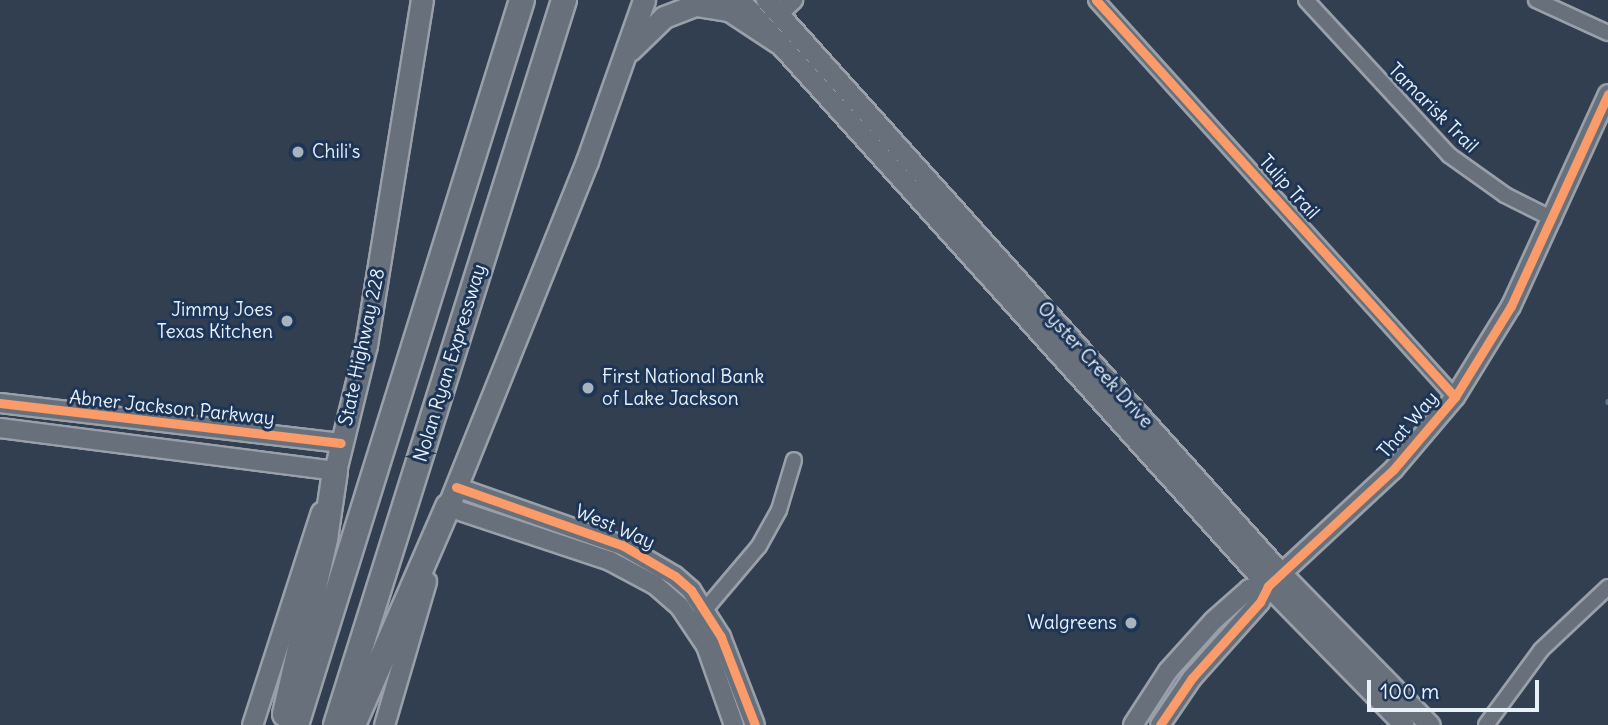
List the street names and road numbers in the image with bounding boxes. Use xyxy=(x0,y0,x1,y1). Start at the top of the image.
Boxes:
street label: Tamarisk Trail xyxy=(1383,58,1483,158)
street label: Tulip Trail xyxy=(1254,150,1324,224)
street label: Nolan Ryan Expressway xyxy=(409,261,491,465)
street label: State Highway 228 xyxy=(334,266,390,428)
street label: Oyster Creek Drive xyxy=(1032,297,1158,433)
street label: Abner Jackson Parkway xyxy=(68,386,276,430)
street label: That Way xyxy=(1373,387,1443,463)
street label: West Way xyxy=(572,500,658,554)

